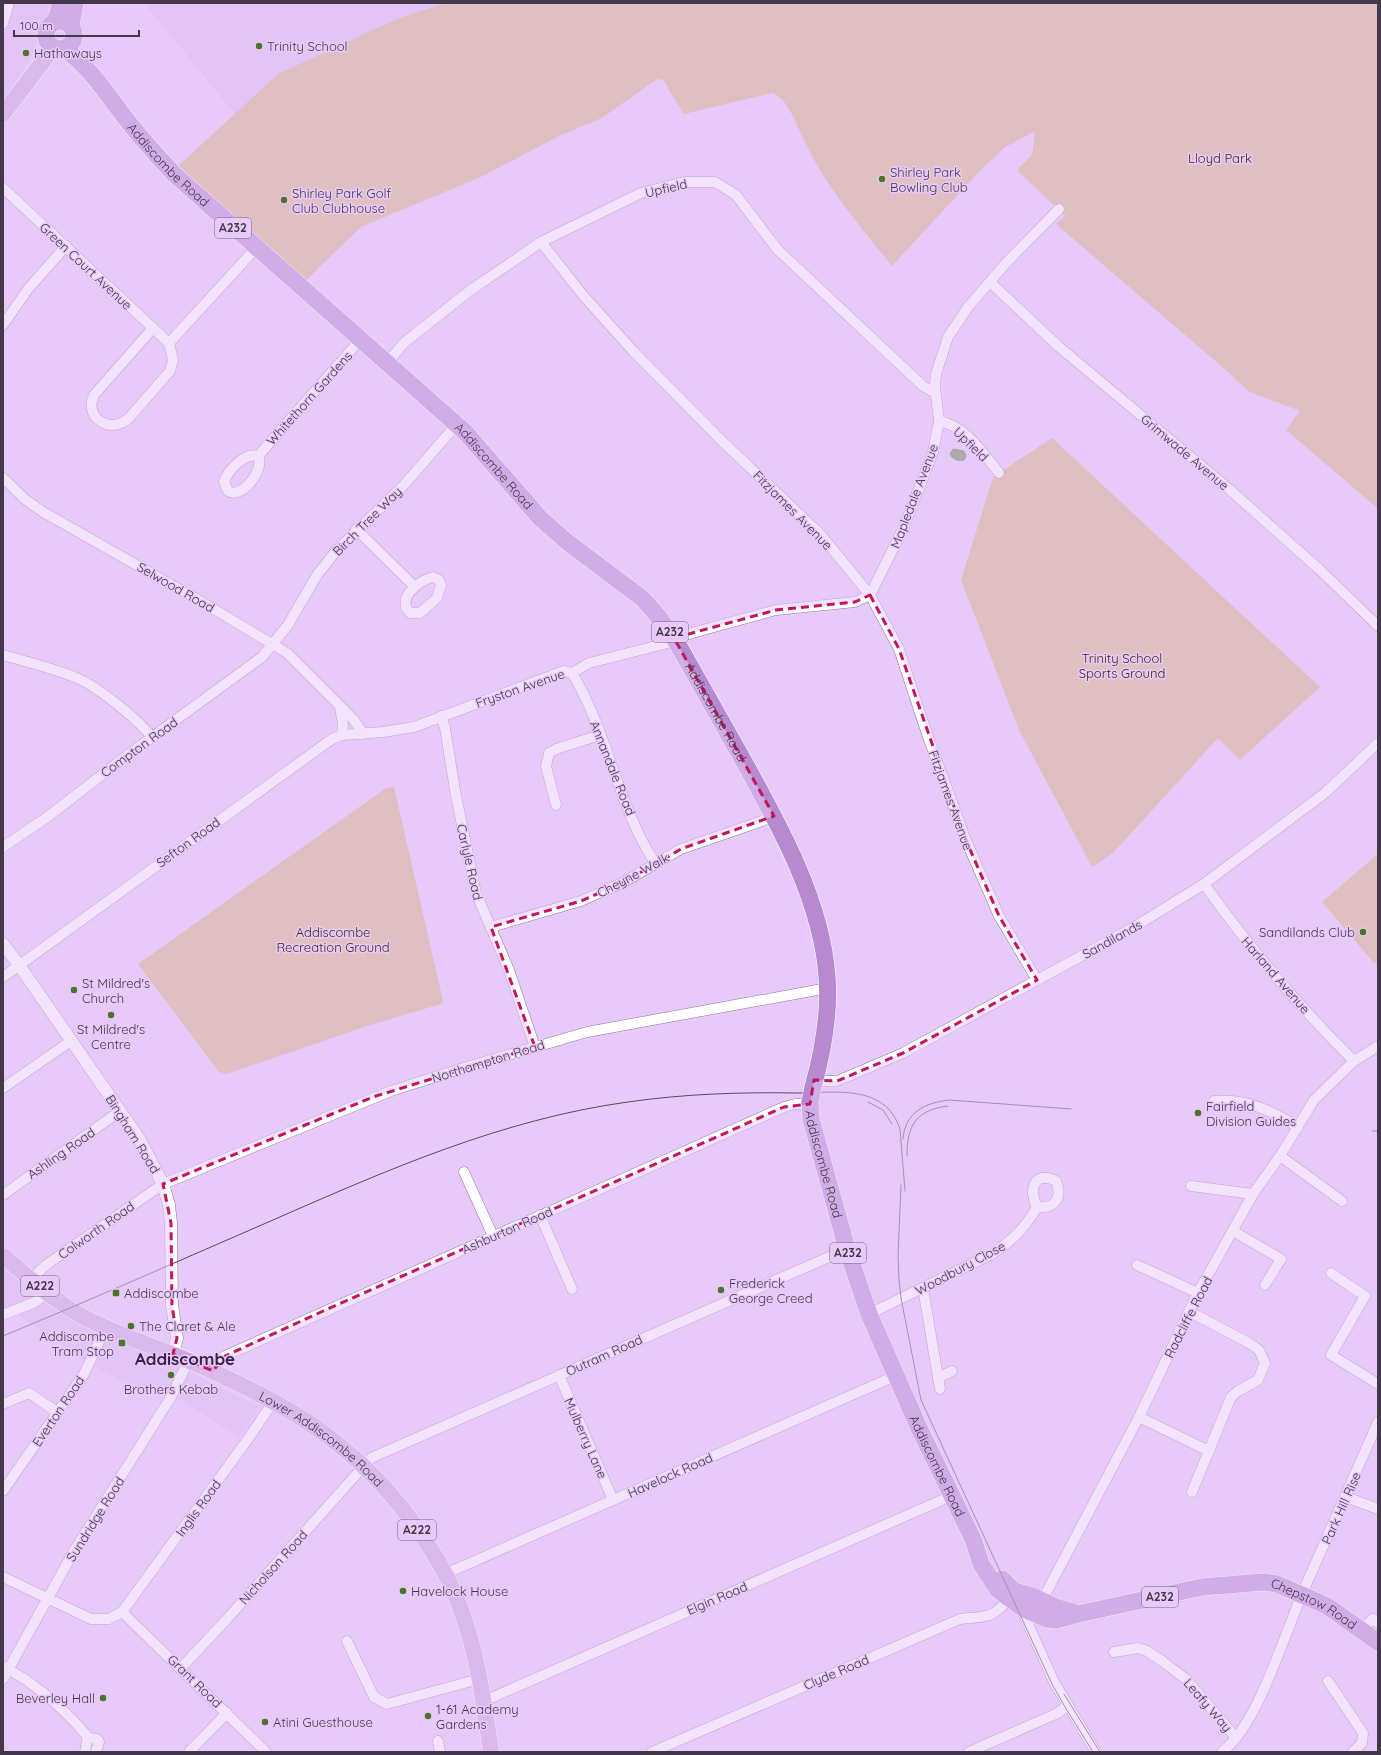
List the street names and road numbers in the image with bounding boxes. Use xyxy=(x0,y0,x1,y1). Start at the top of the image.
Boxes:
street label: Addiscombe Road xyxy=(124,120,213,210)
street label: Upfield xyxy=(643,175,689,201)
road number: A232 xyxy=(215,218,251,238)
street label: Green Court Avenue xyxy=(36,219,136,313)
street label: Whitethorn Gardens xyxy=(263,348,355,448)
street label: Grimwade Avenue xyxy=(1138,411,1232,493)
street label: Addiscombe Road xyxy=(452,419,537,512)
street label: Upfield xyxy=(950,423,992,465)
street label: Mapledale Avenue xyxy=(887,441,941,551)
street label: Fitzjames Avenue xyxy=(750,467,836,553)
street label: Birch Tree Way xyxy=(329,483,405,559)
street label: Selwood Road xyxy=(134,558,218,616)
road number: A232 xyxy=(652,622,688,642)
street label: Addiscombe Road xyxy=(682,660,750,764)
street label: Fryston Avenue xyxy=(473,665,567,711)
street label: Compton Road xyxy=(97,714,181,780)
street label: Annandale Road xyxy=(587,718,639,818)
street label: Fitzjames Avenue xyxy=(925,748,977,852)
street label: Sefton Road xyxy=(153,814,223,870)
street label: Carlyle Road xyxy=(453,822,487,902)
street label: Cheyne Walk xyxy=(594,849,672,901)
street label: Sandilands xyxy=(1079,916,1145,962)
street label: Harland Avenue xyxy=(1238,933,1314,1017)
street label: Northampton Road xyxy=(430,1036,546,1086)
street label: Bingham Road xyxy=(102,1092,164,1176)
street label: Addiscombe Road xyxy=(803,1110,846,1220)
street label: Ashling Road xyxy=(24,1124,98,1182)
street label: Colworth Road xyxy=(55,1198,137,1262)
street label: Ashburton Road xyxy=(459,1203,555,1257)
street label: Woodbury Close xyxy=(912,1238,1008,1298)
road number: A232 xyxy=(830,1243,866,1263)
street label: Radcliffe Road xyxy=(1161,1273,1215,1361)
road number: A222 xyxy=(21,1276,59,1296)
street label: Outram Road xyxy=(563,1331,645,1379)
street label: Everton Road xyxy=(28,1373,88,1449)
street label: Lower Addiscombe Road xyxy=(257,1388,387,1490)
street label: Mulberry Lane xyxy=(561,1395,611,1481)
street label: Addiscombe Road xyxy=(906,1413,969,1519)
street label: Havelock Road xyxy=(625,1449,715,1501)
street label: Park Hill Rise xyxy=(1318,1469,1364,1547)
street label: Sundridge Road xyxy=(63,1474,127,1564)
street label: Inglis Road xyxy=(172,1476,224,1540)
road number: A222 xyxy=(398,1520,436,1540)
street label: Nicholson Road xyxy=(235,1527,311,1607)
street label: Chepstow Road xyxy=(1270,1575,1360,1633)
street label: Elgin Road xyxy=(684,1578,750,1618)
road number: A232 xyxy=(1142,1587,1178,1607)
street label: Grant Road xyxy=(164,1651,226,1711)
street label: Clyde Road xyxy=(801,1651,871,1693)
street label: Leafy Way xyxy=(1180,1675,1236,1735)

